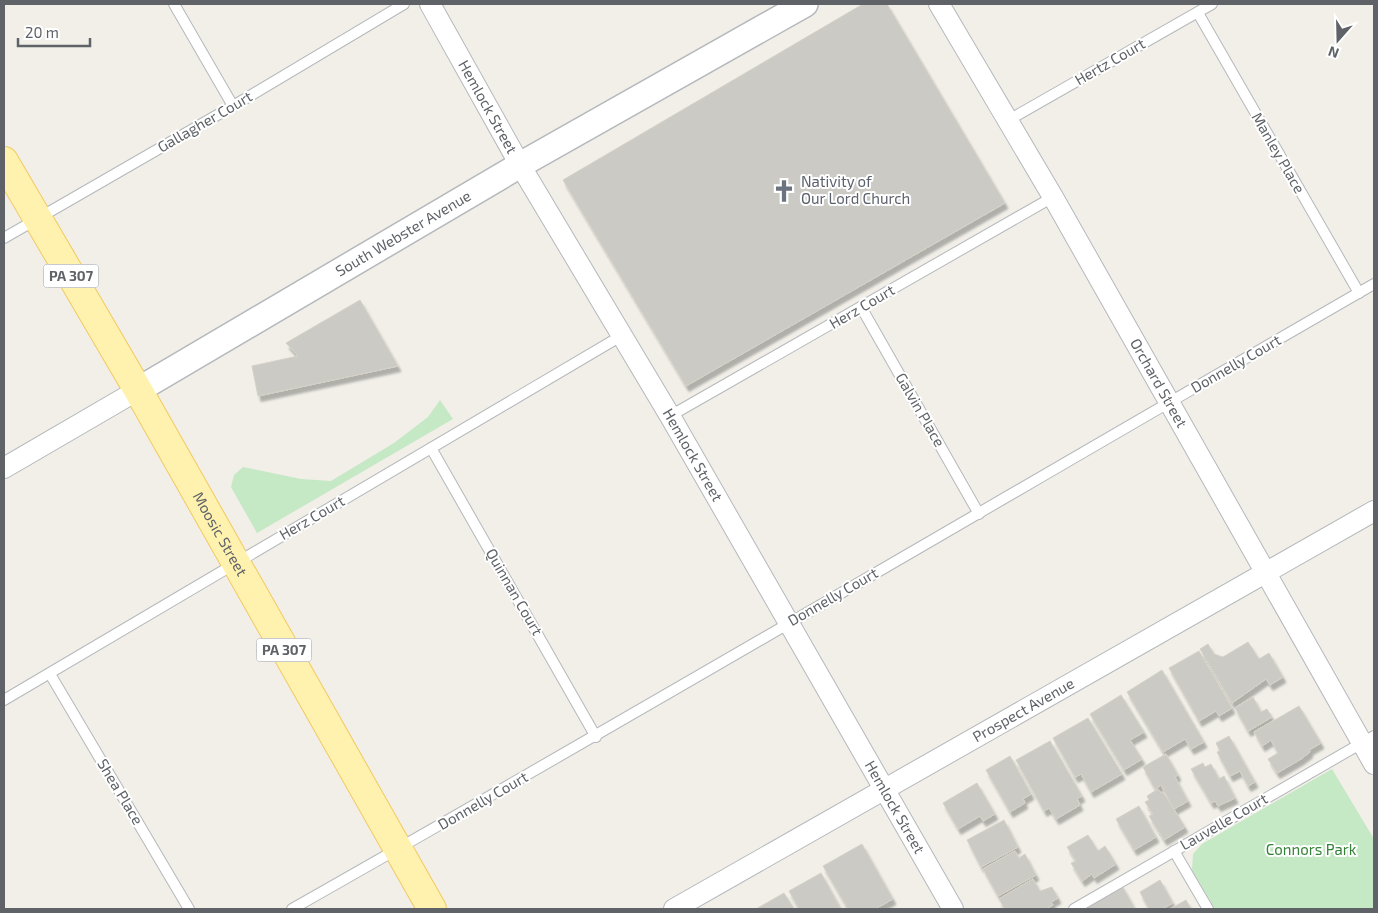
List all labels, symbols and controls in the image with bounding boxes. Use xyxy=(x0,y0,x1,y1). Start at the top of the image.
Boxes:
scale bar xyxy=(18,15,90,47)
north arrow xyxy=(1313,15,1363,65)
text: 20 m xyxy=(25,23,59,41)
street label: Hertz Court xyxy=(1071,34,1148,88)
text: N xyxy=(1326,43,1341,62)
street label: Hemlock Street xyxy=(455,57,522,157)
street label: Gallagher Court xyxy=(154,87,255,156)
street label: Manley Place xyxy=(1248,109,1309,196)
place label: Nativity of Our Lord Church xyxy=(801,172,910,207)
church icon: Nativity of Our Lord Church xyxy=(771,178,797,204)
street label: South Webster Avenue xyxy=(332,186,474,280)
road number: PA 307 xyxy=(44,264,98,288)
street label: Herz Court xyxy=(826,280,898,332)
street label: Donnelly Court xyxy=(1187,330,1284,396)
street label: Orchard Street xyxy=(1127,335,1192,431)
street label: Galvin Place xyxy=(892,369,949,450)
street label: Hemlock Street xyxy=(660,405,727,505)
street label: Moosic Street xyxy=(190,488,252,579)
street label: Herz Court xyxy=(276,491,348,543)
street label: Quinnan Court xyxy=(482,545,547,639)
street label: Donnelly Court xyxy=(784,563,881,629)
road number: PA 307 xyxy=(256,638,312,662)
street label: Prospect Avenue xyxy=(969,673,1077,745)
street label: Shea Place xyxy=(94,755,148,828)
street label: Hemlock Street xyxy=(862,757,929,857)
street label: Donnelly Court xyxy=(434,767,531,833)
street label: Lauvelle Court xyxy=(1177,789,1271,853)
park label: Connors Park xyxy=(1266,840,1357,858)

